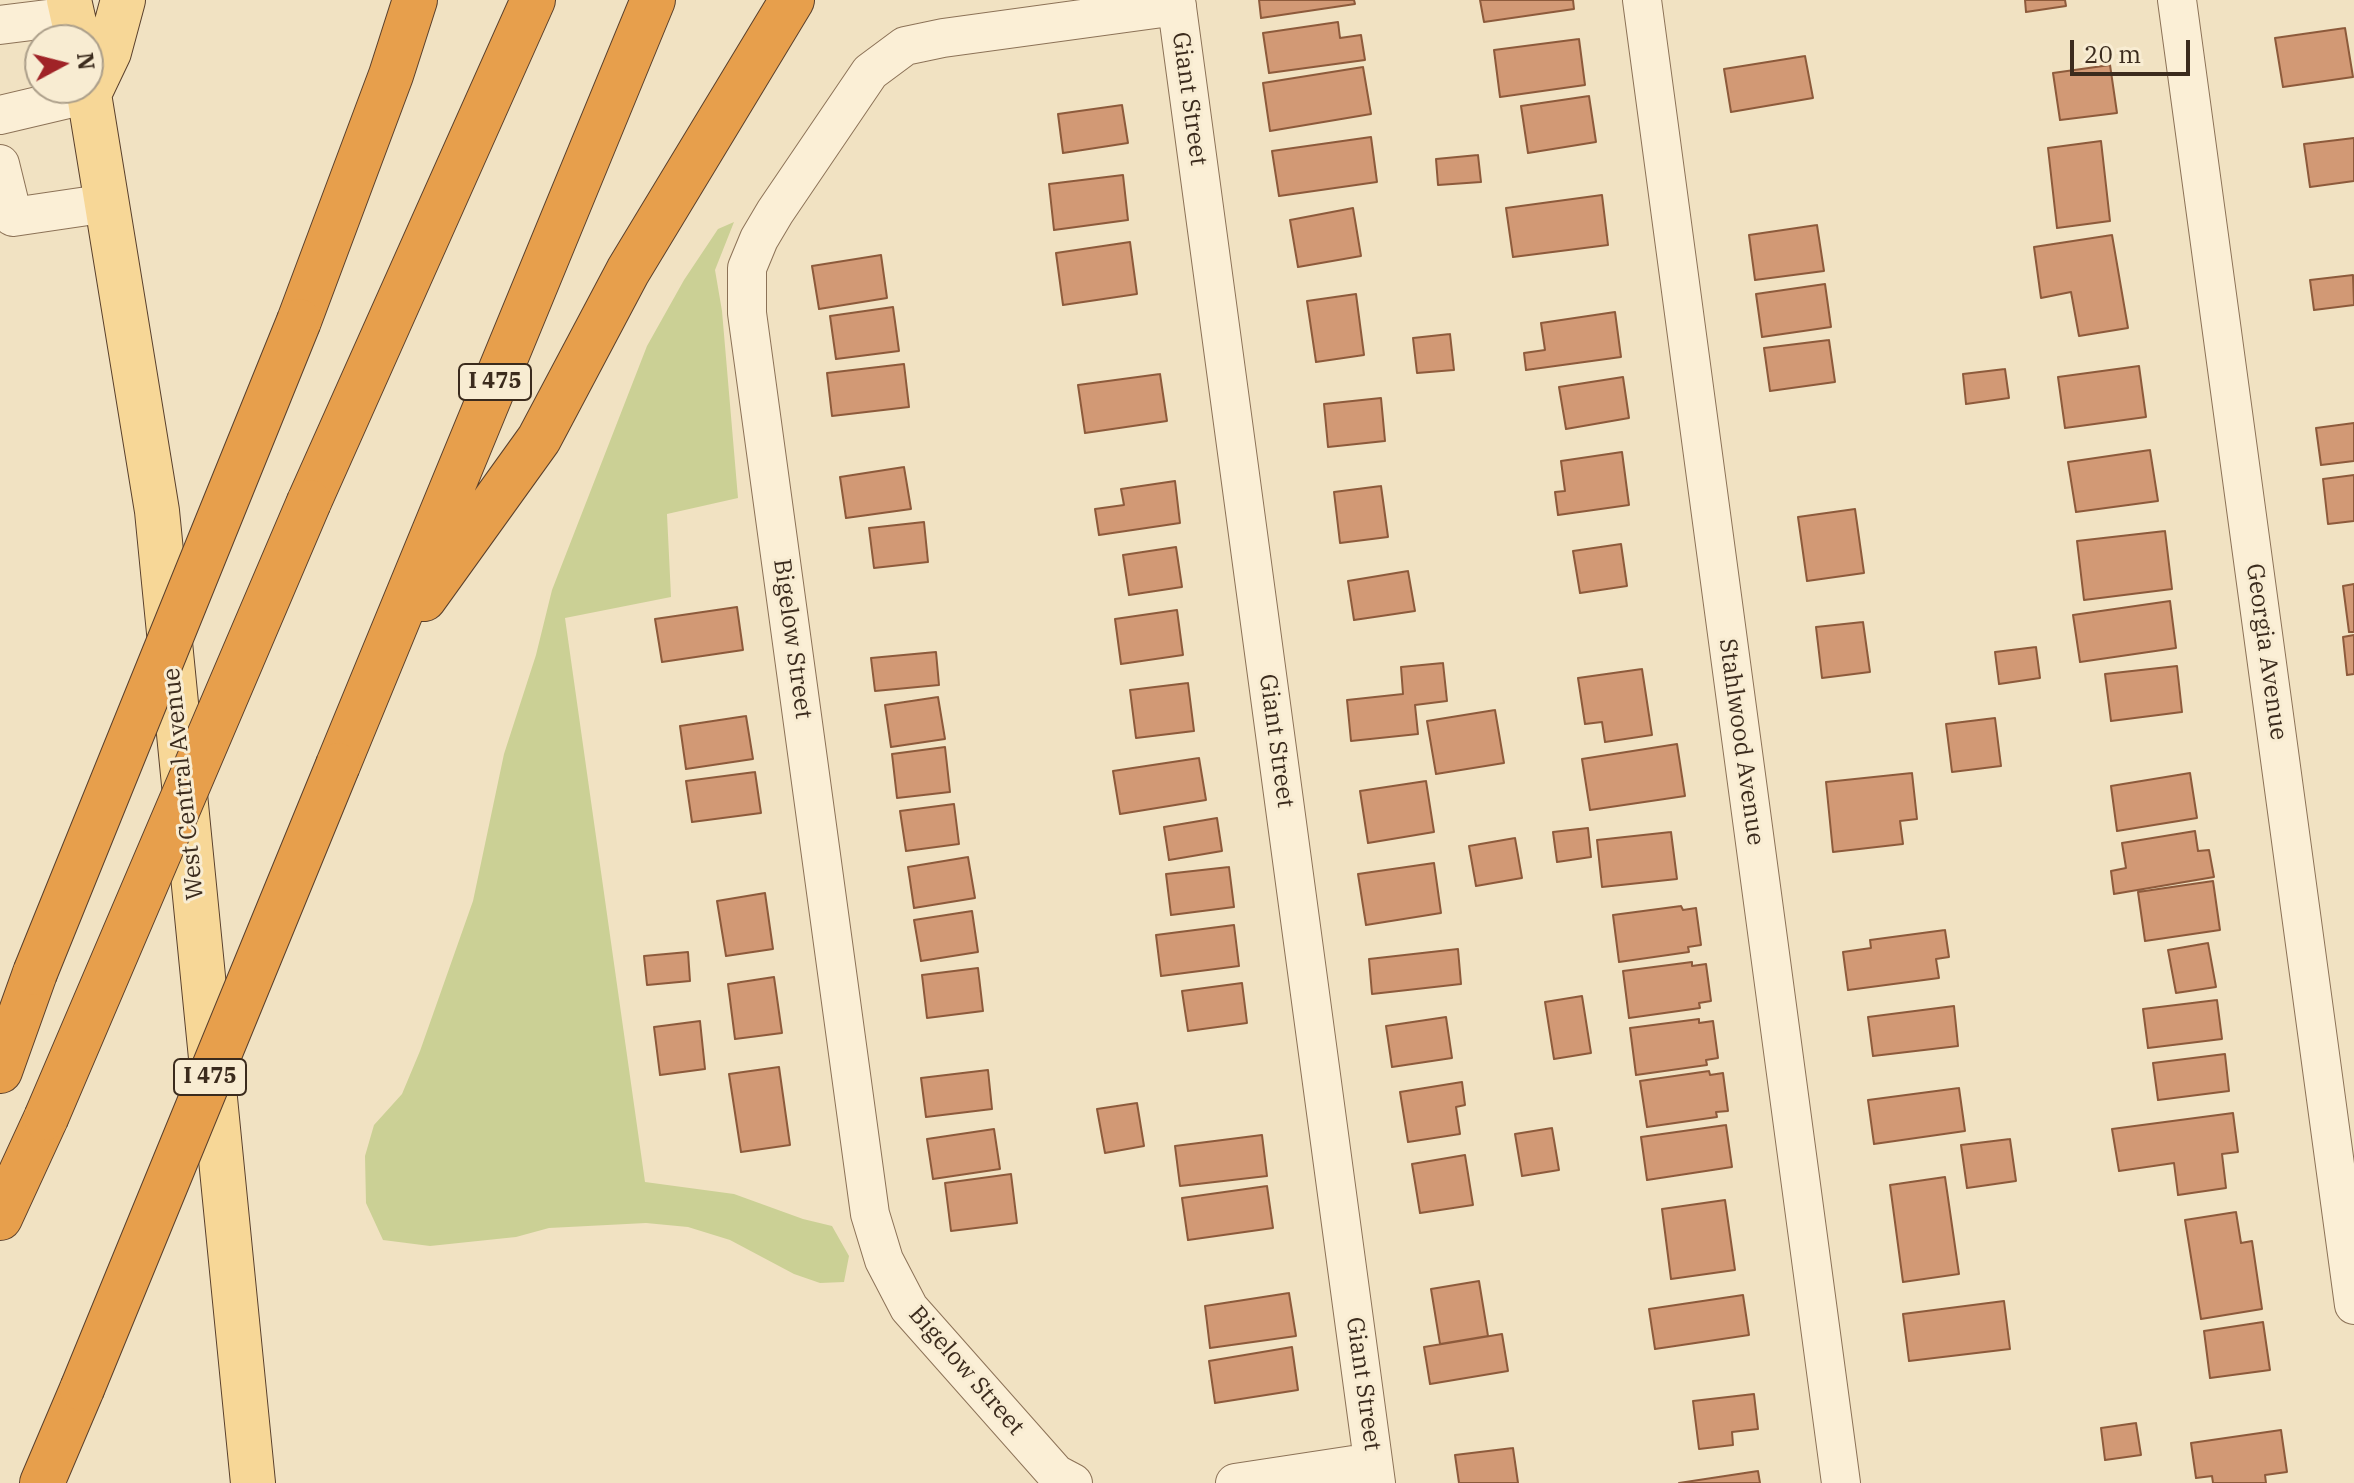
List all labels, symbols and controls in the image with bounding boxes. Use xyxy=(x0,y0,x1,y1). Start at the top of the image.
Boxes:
north arrow xyxy=(24,24,104,104)
scale bar xyxy=(2074,24,2194,74)
street label: Giant Street xyxy=(1165,30,1213,168)
text: 20 m xyxy=(2084,38,2141,70)
text: N xyxy=(71,51,102,72)
road number: I 475 xyxy=(459,364,531,400)
street label: Bigelow Street xyxy=(766,557,818,721)
street label: Georgia Avenue xyxy=(2239,562,2293,742)
street label: Stahlwood Avenue xyxy=(1712,637,1770,847)
street label: West Central Avenue xyxy=(157,666,211,902)
street label: Giant Street xyxy=(1252,672,1300,810)
road number: I 475 xyxy=(174,1059,246,1095)
street label: Bigelow Street xyxy=(902,1301,1030,1441)
street label: Giant Street xyxy=(1339,1315,1387,1453)

